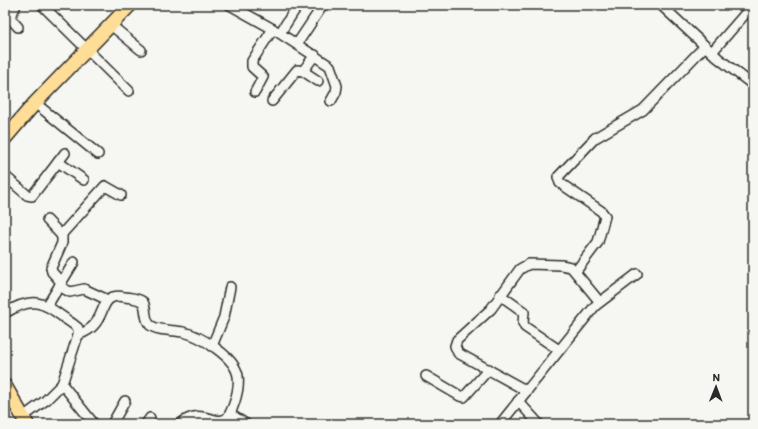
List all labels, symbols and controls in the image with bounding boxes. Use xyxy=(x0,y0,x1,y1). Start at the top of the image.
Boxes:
north arrow xyxy=(696,367,736,407)
text: N xyxy=(712,371,720,384)

